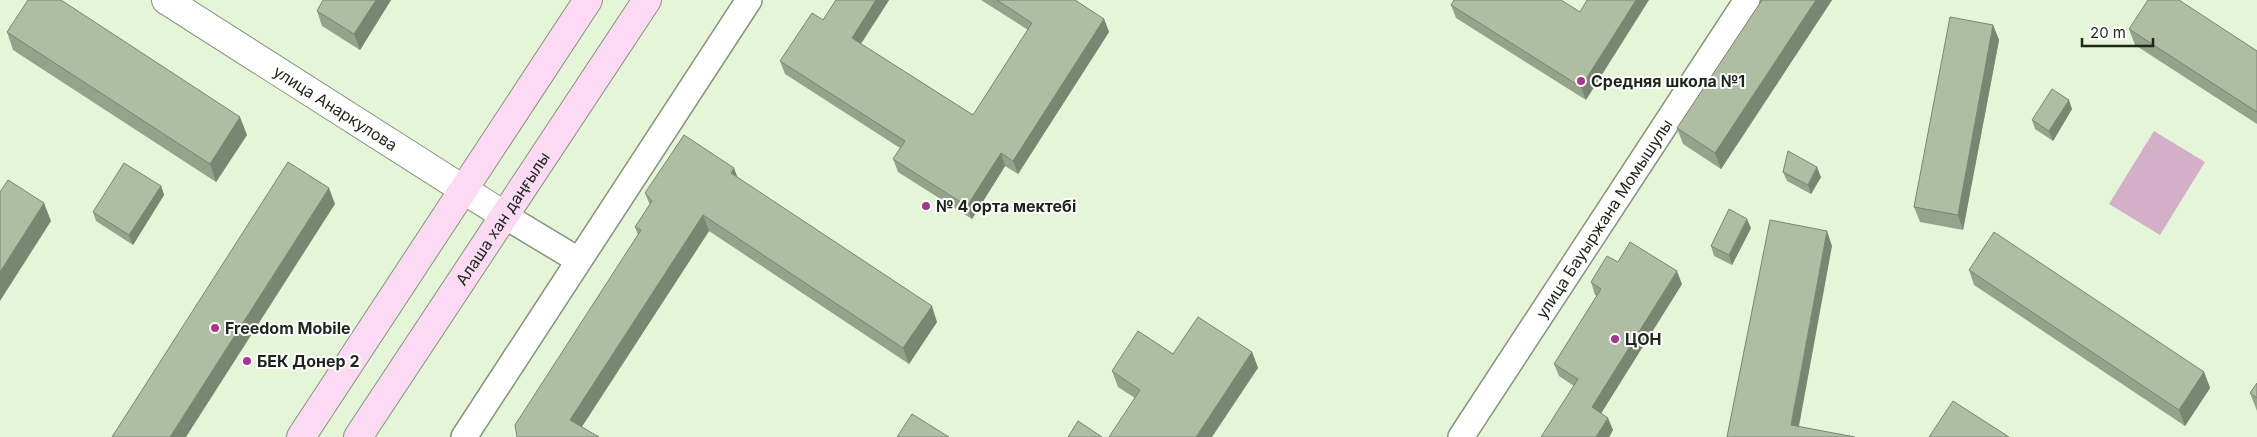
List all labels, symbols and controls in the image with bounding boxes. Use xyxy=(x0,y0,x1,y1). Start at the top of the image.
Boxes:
scale bar xyxy=(2082,15,2153,47)
text: 20 m xyxy=(2090,23,2126,42)
street label: улица Анаркулова xyxy=(270,61,401,155)
place label: Средняя школа №1 xyxy=(1591,71,1745,91)
marker: Средняя школа №1 xyxy=(1575,75,1587,87)
street label: улица Бауыржана Момышулы xyxy=(1531,115,1677,322)
street label: Алаша хан даңғылы xyxy=(451,148,554,289)
place label: № 4 орта мектебі xyxy=(936,196,1076,216)
marker: № 4 орта мектебі xyxy=(920,200,932,212)
place label: Freedom Mobile xyxy=(225,318,351,338)
marker: Freedom Mobile xyxy=(209,322,221,334)
place label: ЦОН xyxy=(1625,329,1662,349)
marker: ЦОН xyxy=(1609,333,1621,345)
place label: БЕК Донер 2 xyxy=(257,351,360,371)
marker: БЕК Донер 2 xyxy=(241,355,253,367)

